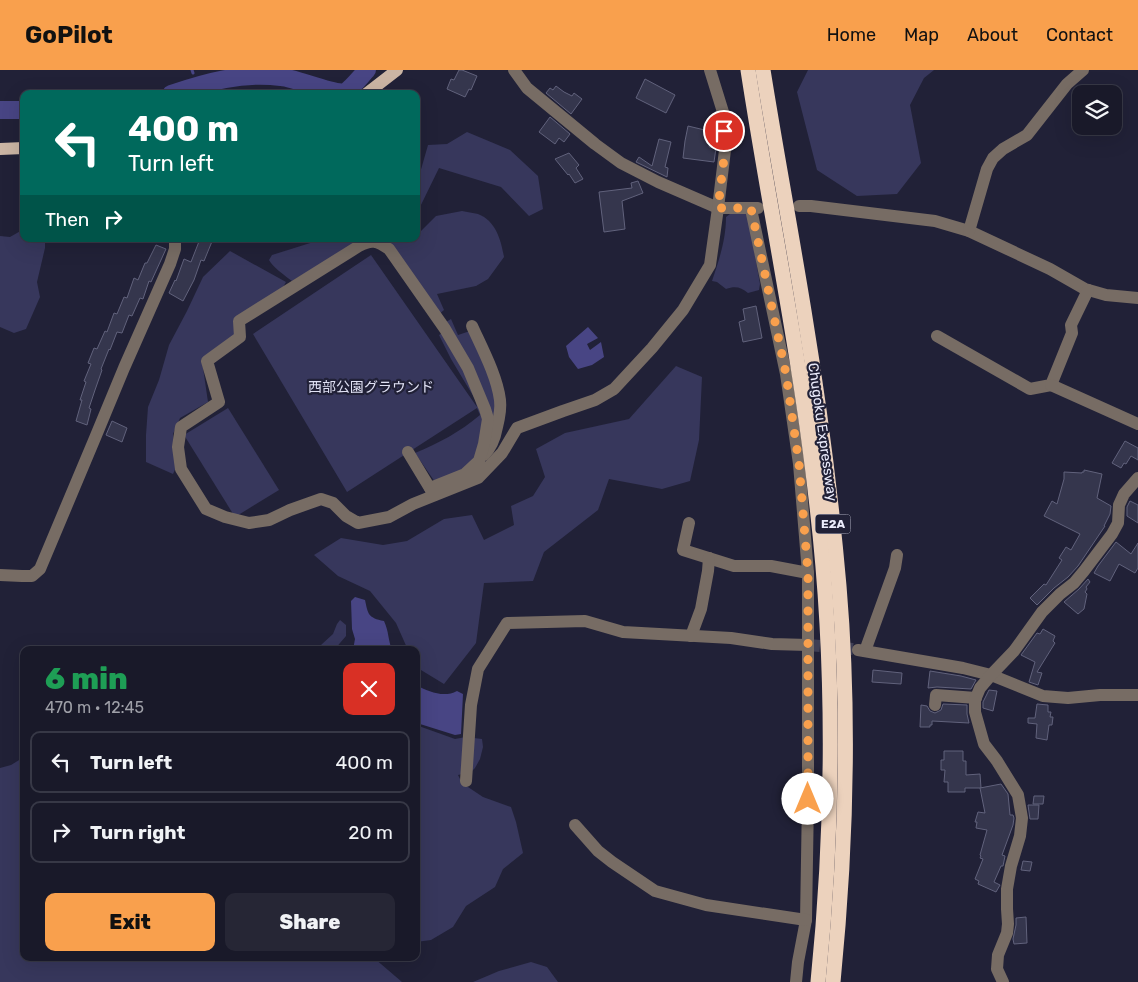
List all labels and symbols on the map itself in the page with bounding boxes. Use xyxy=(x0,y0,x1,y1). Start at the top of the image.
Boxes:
pin xyxy=(703,110,745,152)
street label: Chugoku Expressway xyxy=(804,362,841,503)
park label: 西部公園グラウンド xyxy=(308,379,434,396)
road number: E2A xyxy=(816,514,850,534)
position arrow xyxy=(781,772,833,824)

